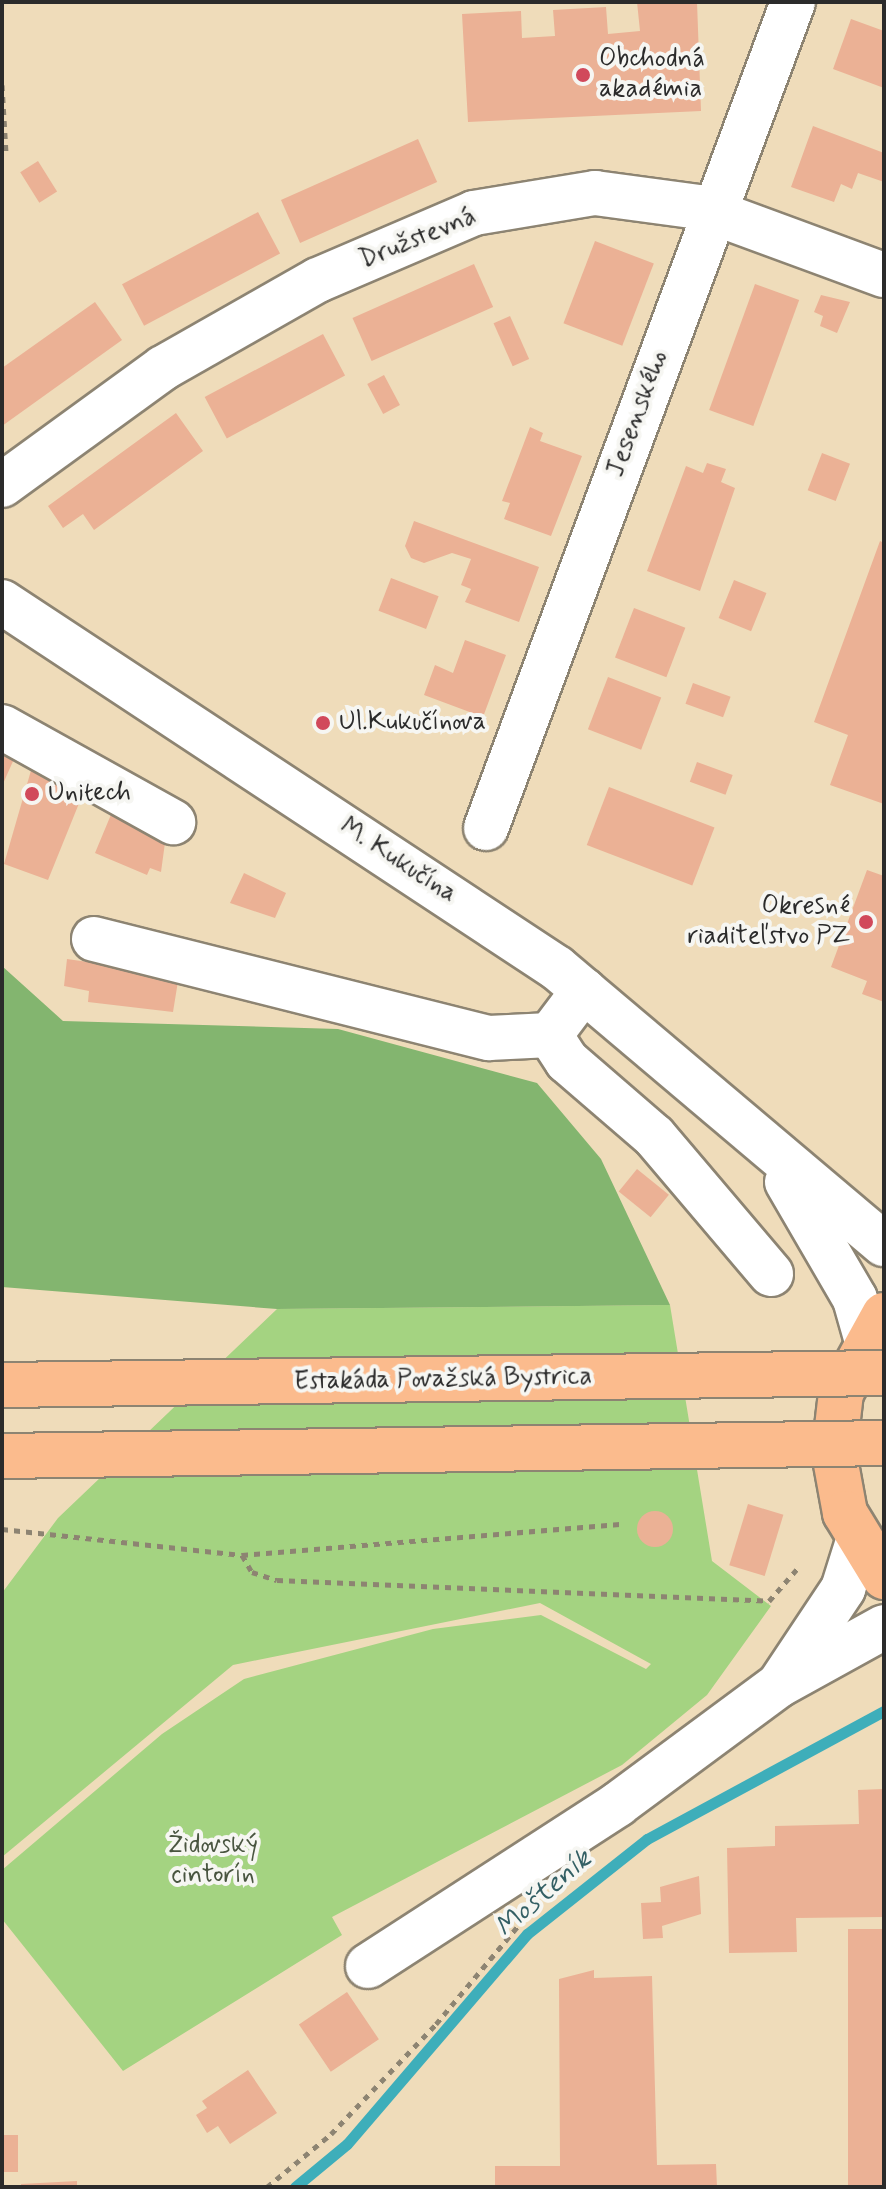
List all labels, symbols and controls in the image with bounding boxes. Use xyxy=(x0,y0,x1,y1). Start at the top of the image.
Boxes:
place label: Obchodná akadémia xyxy=(599,44,705,106)
marker: Obchodná akadémia xyxy=(574,66,592,84)
street label: Družstevná xyxy=(355,201,481,277)
street label: Jesenského xyxy=(601,347,675,481)
place label: Ul.Kukučínova xyxy=(339,707,486,739)
marker: Ul.Kukučínova xyxy=(314,714,332,732)
place label: Unitech xyxy=(48,778,131,810)
marker: Unitech xyxy=(23,785,41,803)
street label: M. Kukučína xyxy=(334,812,462,910)
place label: Okresné riaditeľstvo PZ xyxy=(690,891,850,952)
marker: Okresné riaditeľstvo PZ xyxy=(857,913,875,931)
street label: Estakáda Považská Bystrica xyxy=(293,1362,593,1398)
park label: Židovský cintorín xyxy=(168,1830,258,1892)
water label: Mošteník xyxy=(489,1843,599,1945)

